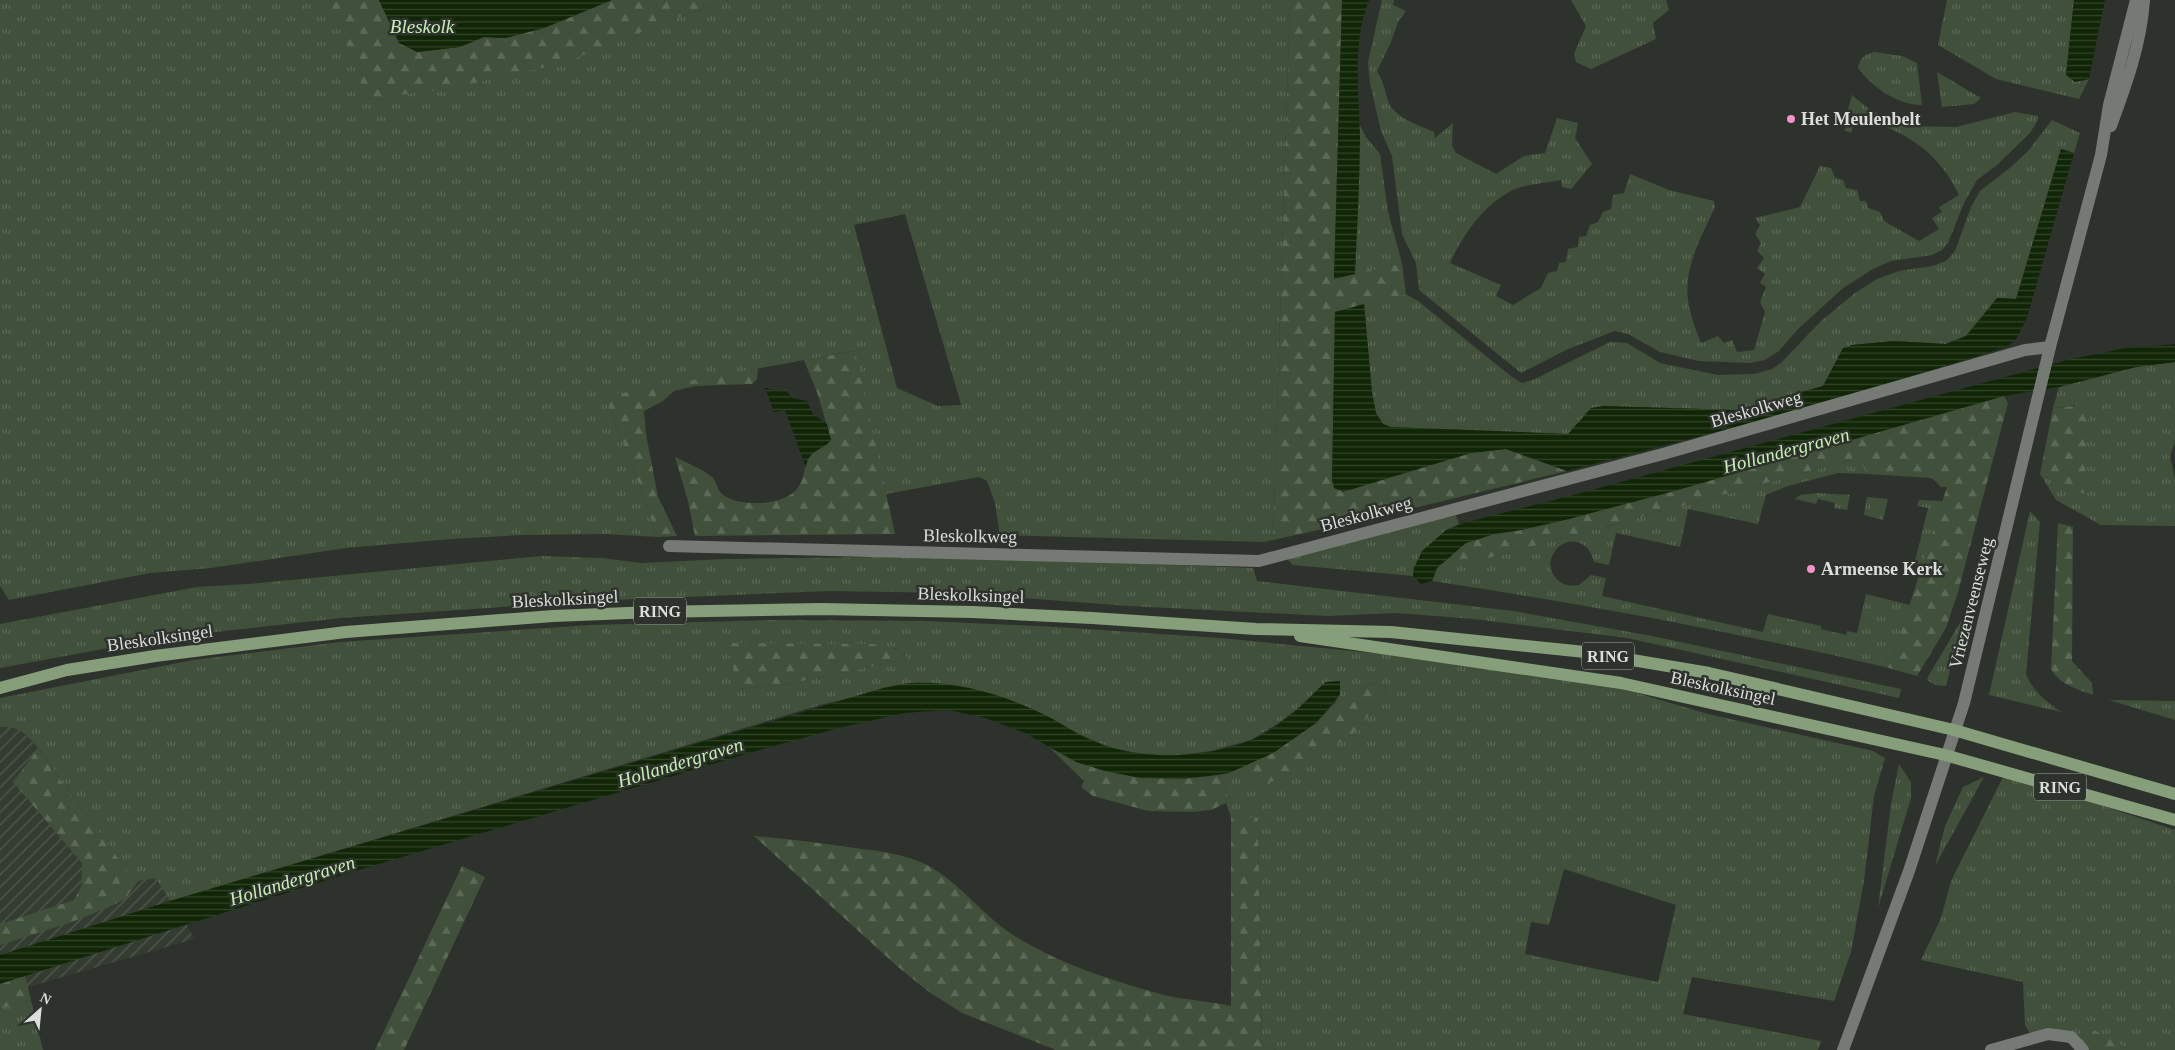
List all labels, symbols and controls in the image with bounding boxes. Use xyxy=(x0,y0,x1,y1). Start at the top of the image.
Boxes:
water label: Bleskolk xyxy=(390,16,455,37)
place label: Het Meulenbelt xyxy=(1801,109,1920,129)
marker: Het Meulenbelt xyxy=(1785,113,1797,125)
street label: Bleskolkweg xyxy=(1708,386,1804,432)
water label: Hollandergraven xyxy=(1720,423,1852,478)
street label: Bleskolkweg xyxy=(1318,492,1414,536)
street label: Bleskolkweg xyxy=(923,525,1017,547)
street label: Vriezenveenseweg xyxy=(1945,535,1997,671)
place label: Armeense Kerk xyxy=(1821,559,1942,579)
marker: Armeense Kerk xyxy=(1805,563,1817,575)
street label: Bleskolksingel xyxy=(917,583,1025,607)
street label: Bleskolksingel xyxy=(511,586,619,612)
road number: RING xyxy=(634,598,686,624)
street label: Bleskolksingel xyxy=(106,621,214,655)
road number: RING xyxy=(1582,642,1634,669)
street label: Bleskolksingel xyxy=(1669,667,1777,709)
water label: Hollandergraven xyxy=(614,733,745,792)
road number: RING xyxy=(2034,774,2086,800)
water label: Hollandergraven xyxy=(226,851,357,910)
north arrow xyxy=(15,985,65,1035)
text: N xyxy=(38,990,54,1008)

